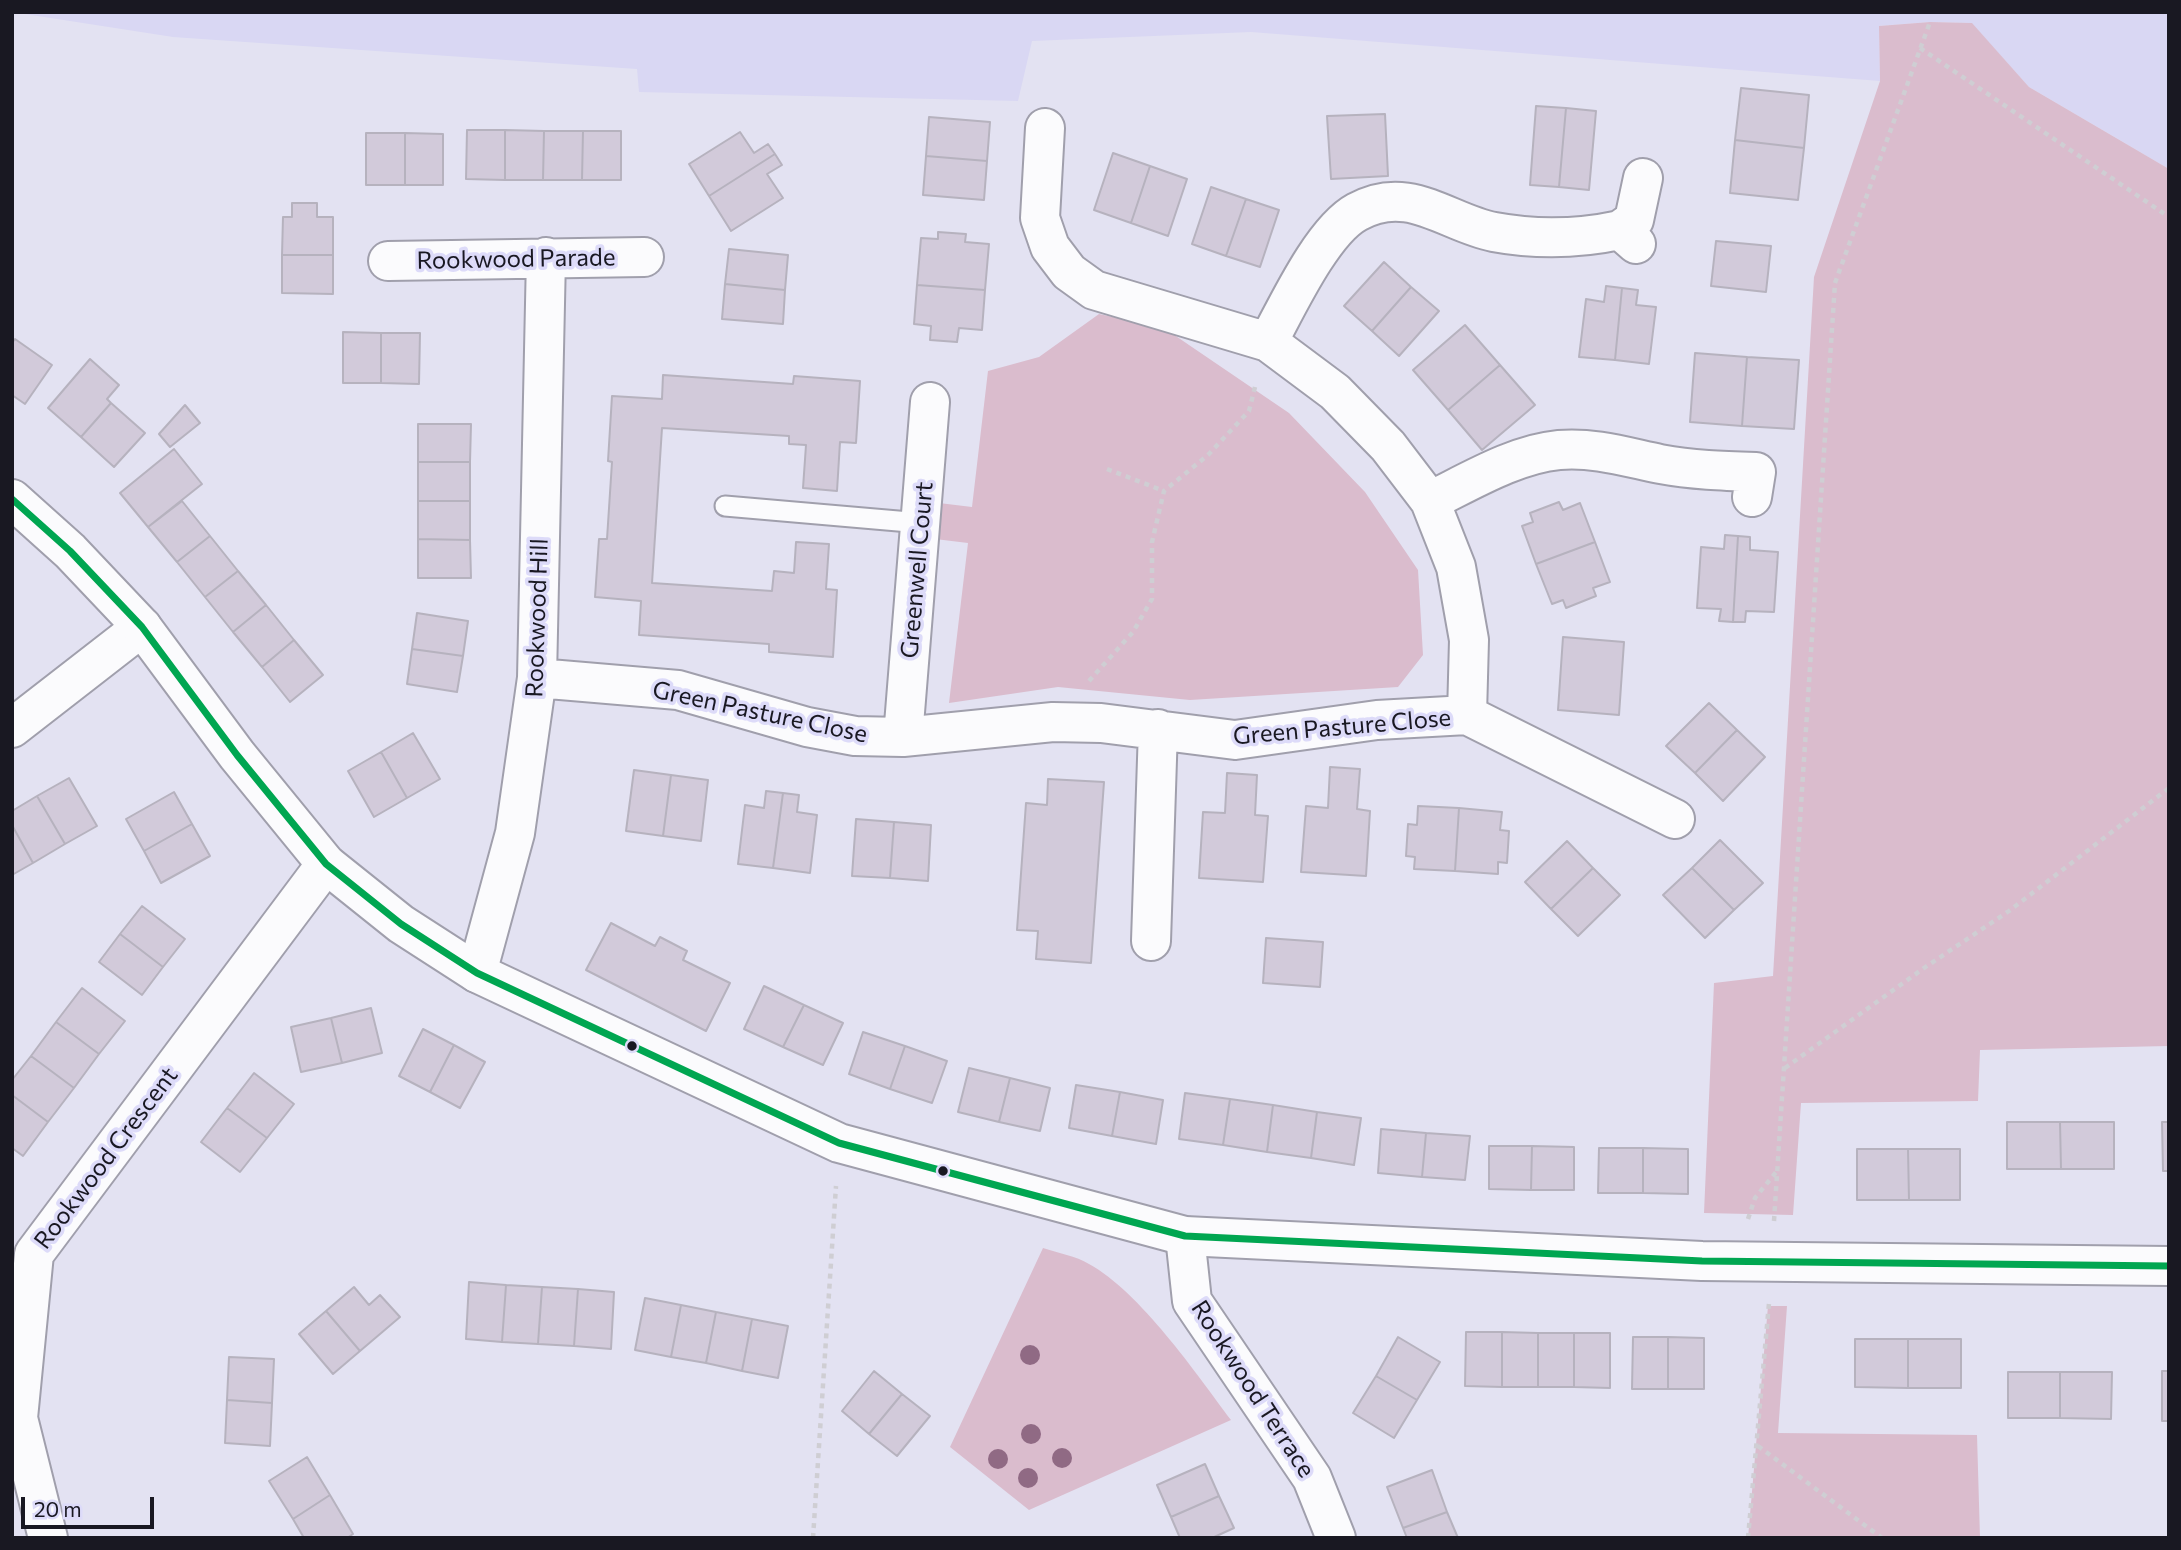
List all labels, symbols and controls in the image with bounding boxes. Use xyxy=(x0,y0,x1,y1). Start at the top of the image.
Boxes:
street label: Rookwood Parade xyxy=(416,243,616,275)
street label: Greenwell Court xyxy=(895,480,939,660)
street label: Rookwood Hill xyxy=(520,538,554,698)
street label: Green Pasture Close xyxy=(650,675,870,749)
street label: Green Pasture Close xyxy=(1232,703,1452,751)
unlabelled marker xyxy=(625,1039,639,1053)
street label: Rookwood Crescent xyxy=(28,1061,184,1255)
unlabelled marker xyxy=(936,1164,950,1178)
street label: Rookwood Terrace xyxy=(1185,1295,1321,1483)
scale bar xyxy=(24,1484,158,1528)
text: 20 m xyxy=(34,1496,82,1521)

